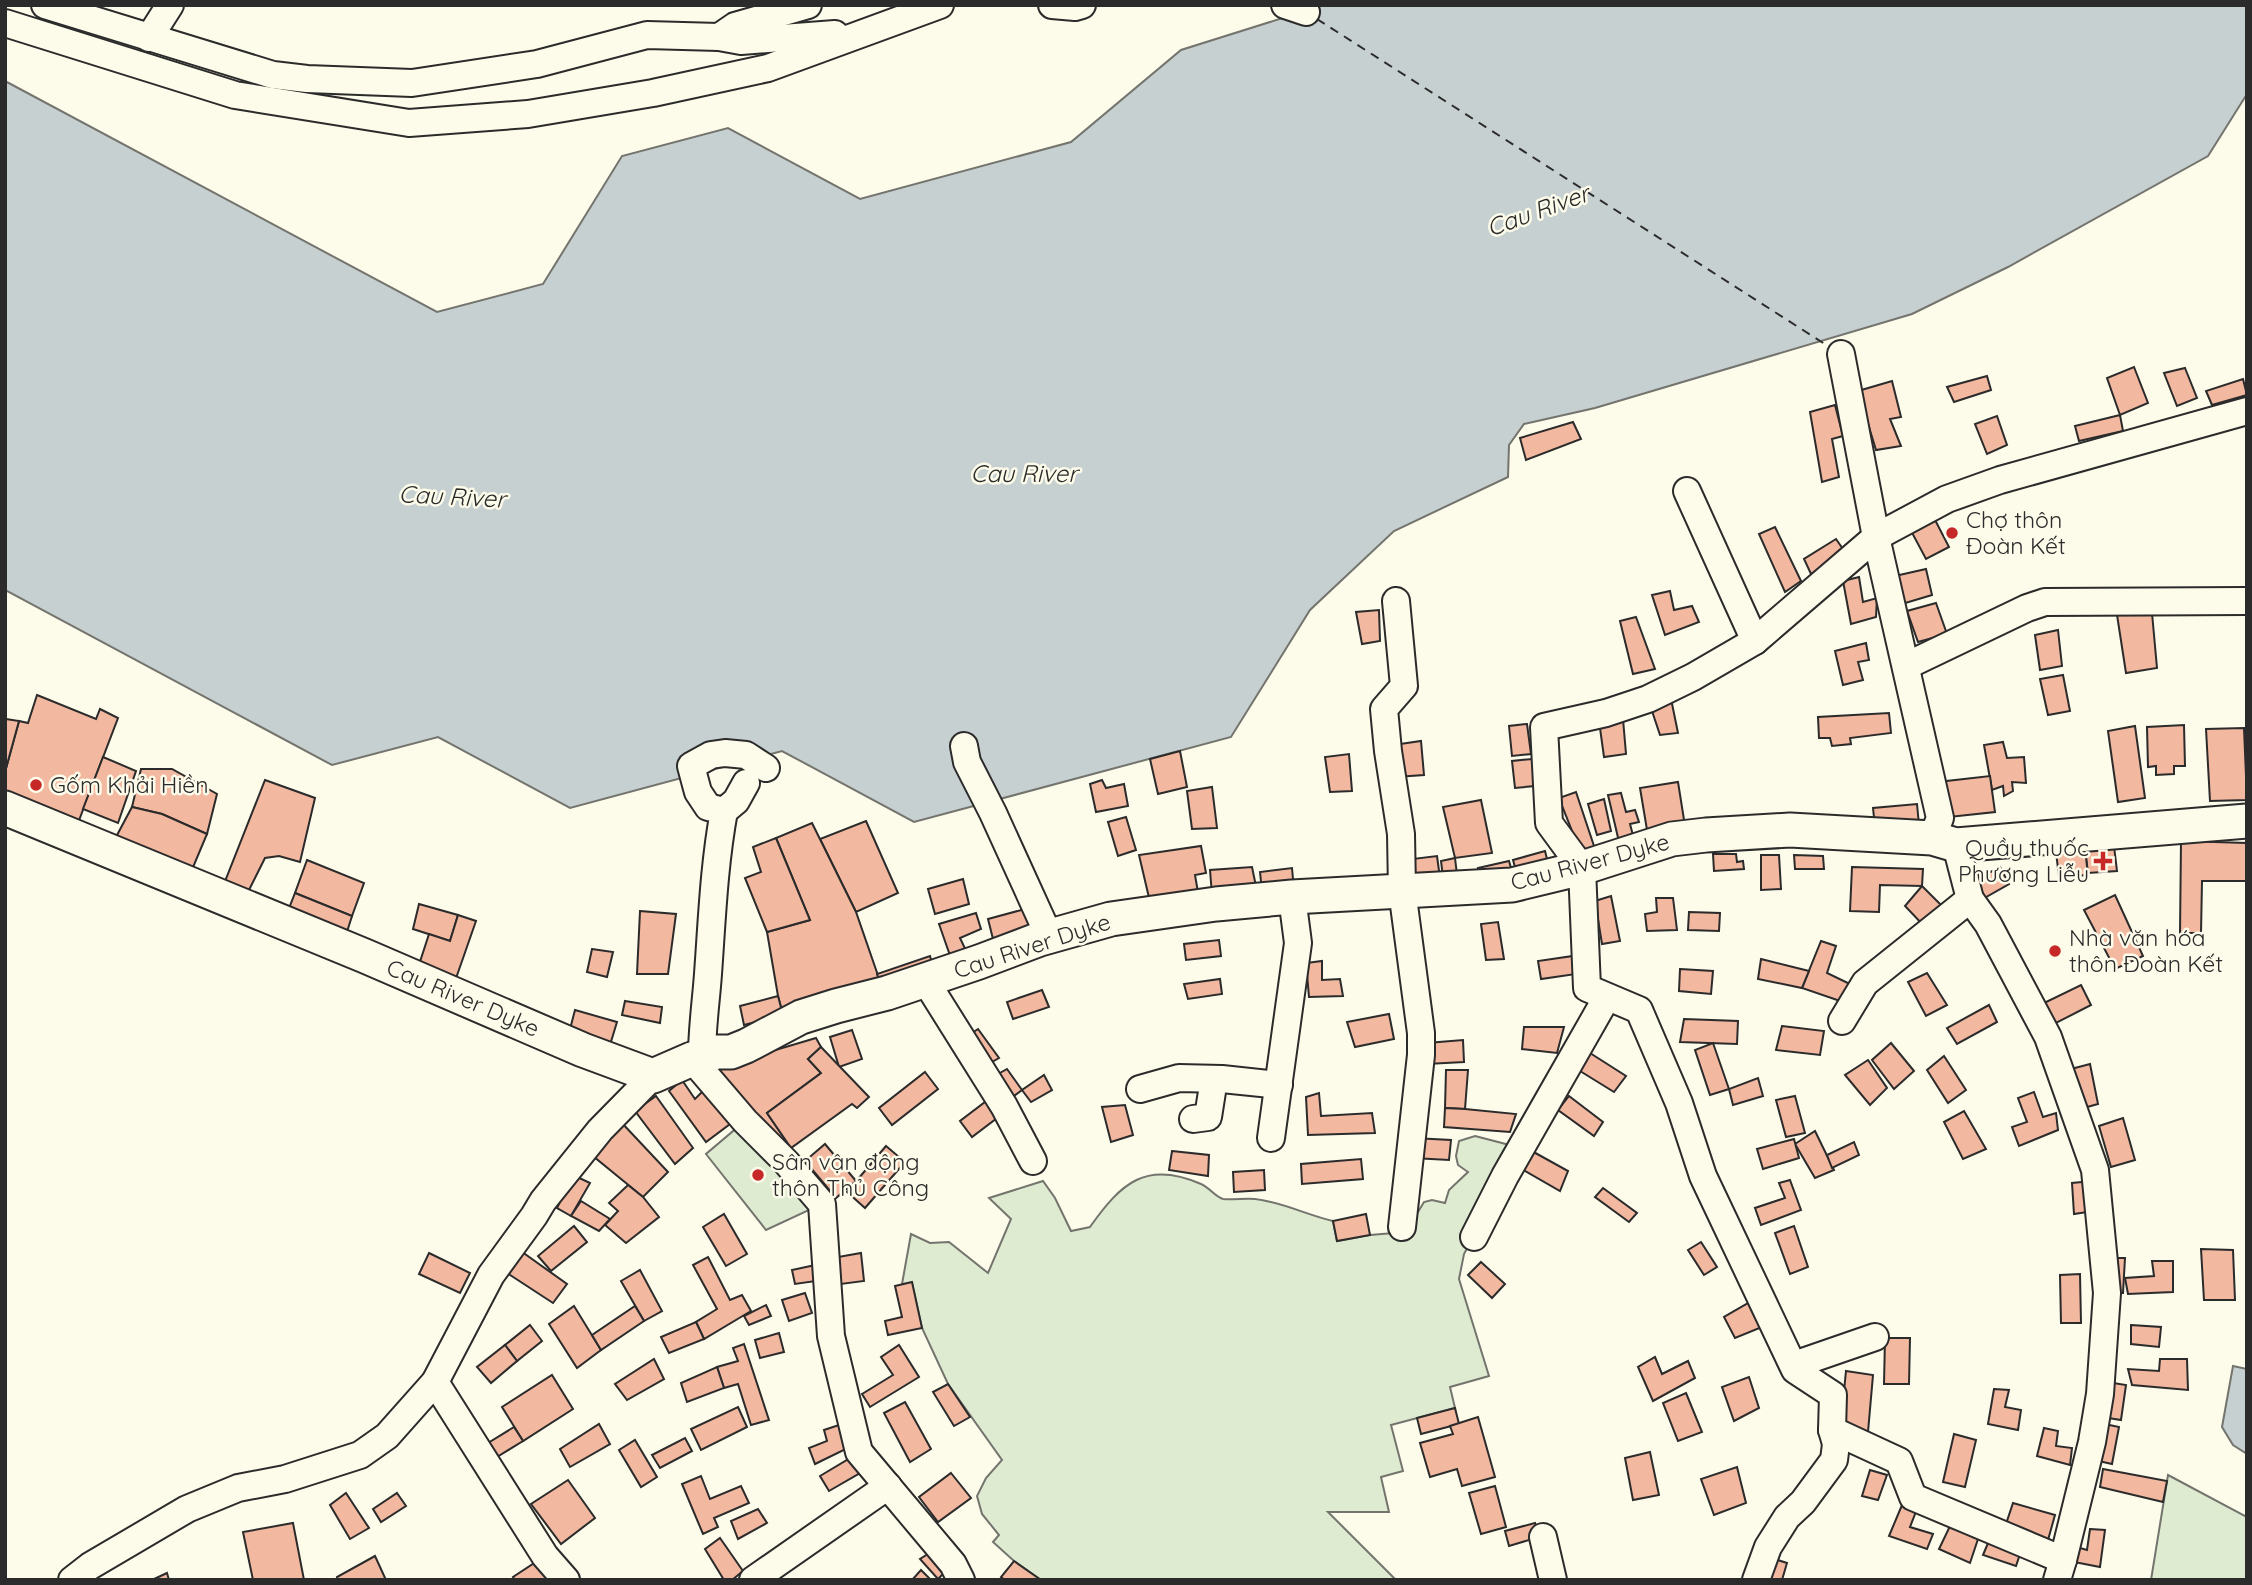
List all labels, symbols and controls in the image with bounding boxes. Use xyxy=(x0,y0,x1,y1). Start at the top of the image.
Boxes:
water label: Cau River xyxy=(1482,177,1596,242)
water label: Cau River xyxy=(971,458,1080,488)
water label: Cau River xyxy=(398,478,509,514)
place label: Chợ thôn Đoàn Kết xyxy=(1966,505,2066,560)
marker: Chợ thôn Đoàn Kết xyxy=(1944,525,1960,541)
place label: Gốm Khải Hiền xyxy=(50,770,209,799)
marker: Gốm Khải Hiền xyxy=(28,777,44,793)
street label: Cau River Dyke xyxy=(1507,826,1672,897)
place label: Quầy thuốc Phương Liễu xyxy=(1958,833,2089,888)
marker: Quầy thuốc Phương Liễu xyxy=(2095,853,2111,869)
street label: Cau River Dyke xyxy=(950,907,1114,985)
place label: Nhà văn hóa thôn Đoàn Kết xyxy=(2069,923,2223,978)
marker: Nhà văn hóa thôn Đoàn Kết xyxy=(2047,943,2063,959)
street label: Cau River Dyke xyxy=(383,952,544,1043)
place label: Sân vận động thôn Thủ Công xyxy=(772,1147,929,1202)
marker: Sân vận động thôn Thủ Công xyxy=(750,1167,766,1183)

